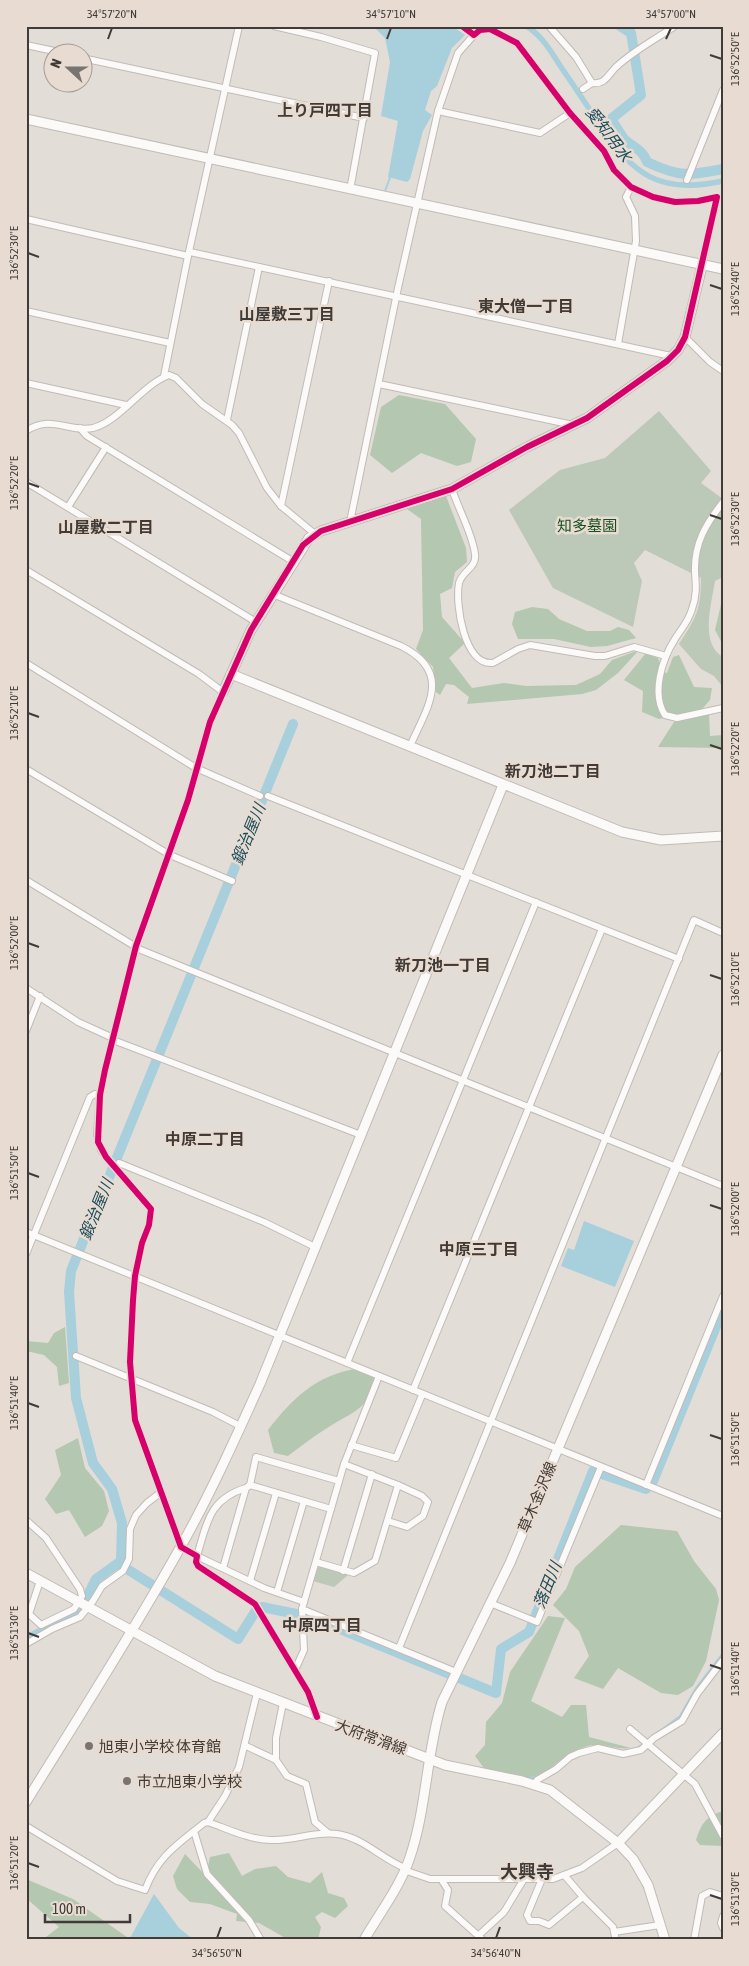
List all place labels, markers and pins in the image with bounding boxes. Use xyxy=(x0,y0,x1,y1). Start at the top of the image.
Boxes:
place label: 旭東小学校 体育館 xyxy=(99,1738,221,1755)
marker: 旭東小学校 体育館 xyxy=(83,1740,95,1752)
place label: 市立旭東小学校 xyxy=(137,1773,242,1790)
marker: 市立旭東小学校 xyxy=(121,1775,133,1787)

